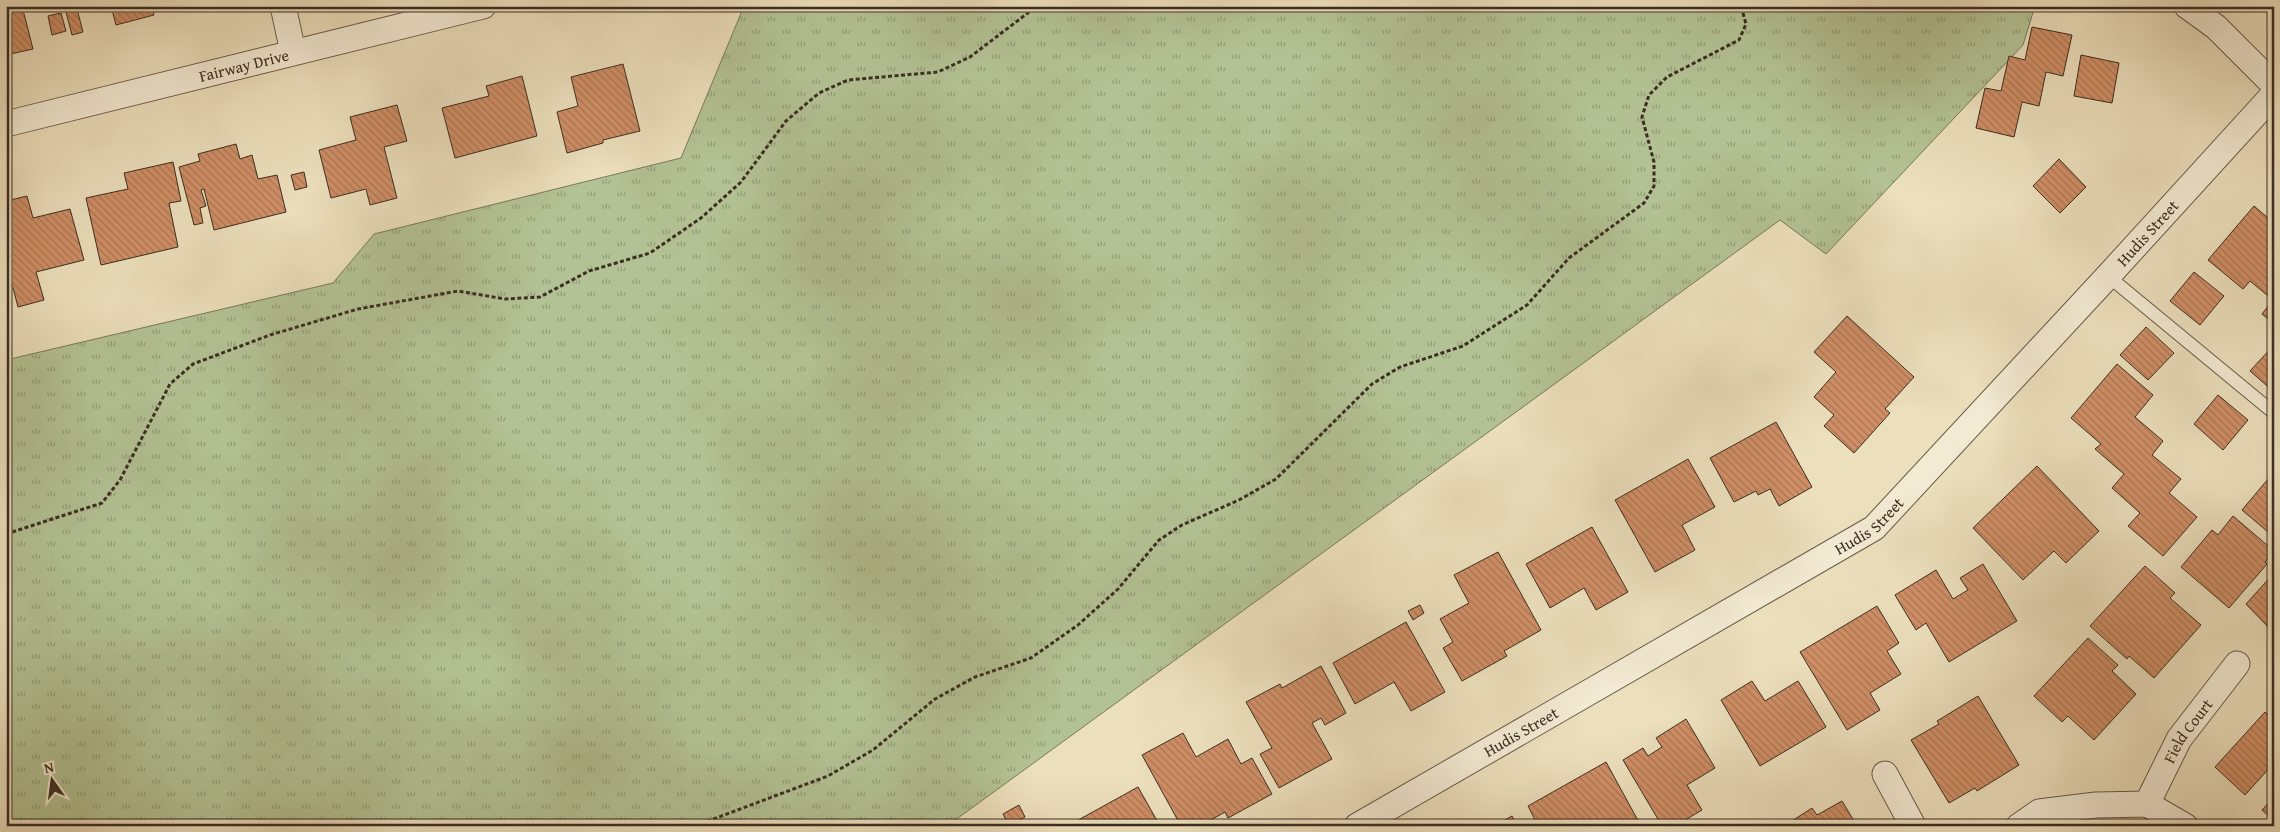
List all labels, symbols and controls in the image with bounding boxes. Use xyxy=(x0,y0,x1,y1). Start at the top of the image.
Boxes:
street label: Fairway Drive xyxy=(196,42,291,88)
street label: Hudis Street xyxy=(2111,194,2184,272)
street label: Hudis Street xyxy=(1830,491,1909,560)
street label: Field Court xyxy=(2157,693,2218,767)
street label: Hudis Street xyxy=(1479,700,1563,763)
north arrow xyxy=(28,754,78,804)
text: N xyxy=(42,756,56,778)

